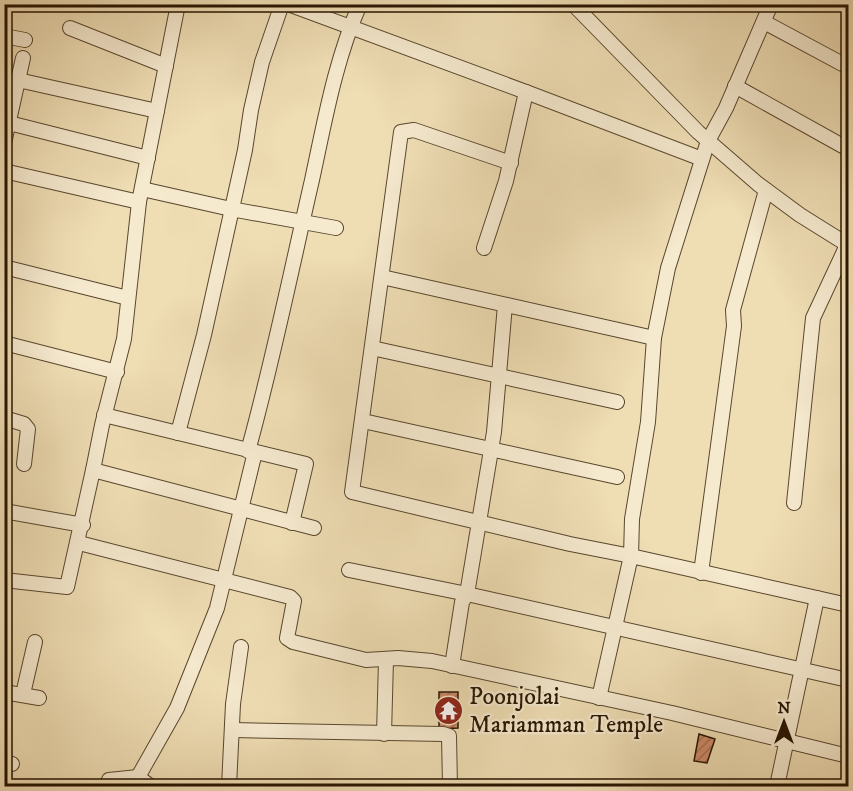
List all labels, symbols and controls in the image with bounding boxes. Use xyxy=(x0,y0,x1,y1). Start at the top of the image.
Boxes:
place label: Poonjolai Mariamman Temple xyxy=(469,682,663,740)
north arrow xyxy=(754,692,814,752)
temple icon: Poonjolai Mariamman Temple xyxy=(432,694,464,726)
text: N xyxy=(777,698,791,718)

